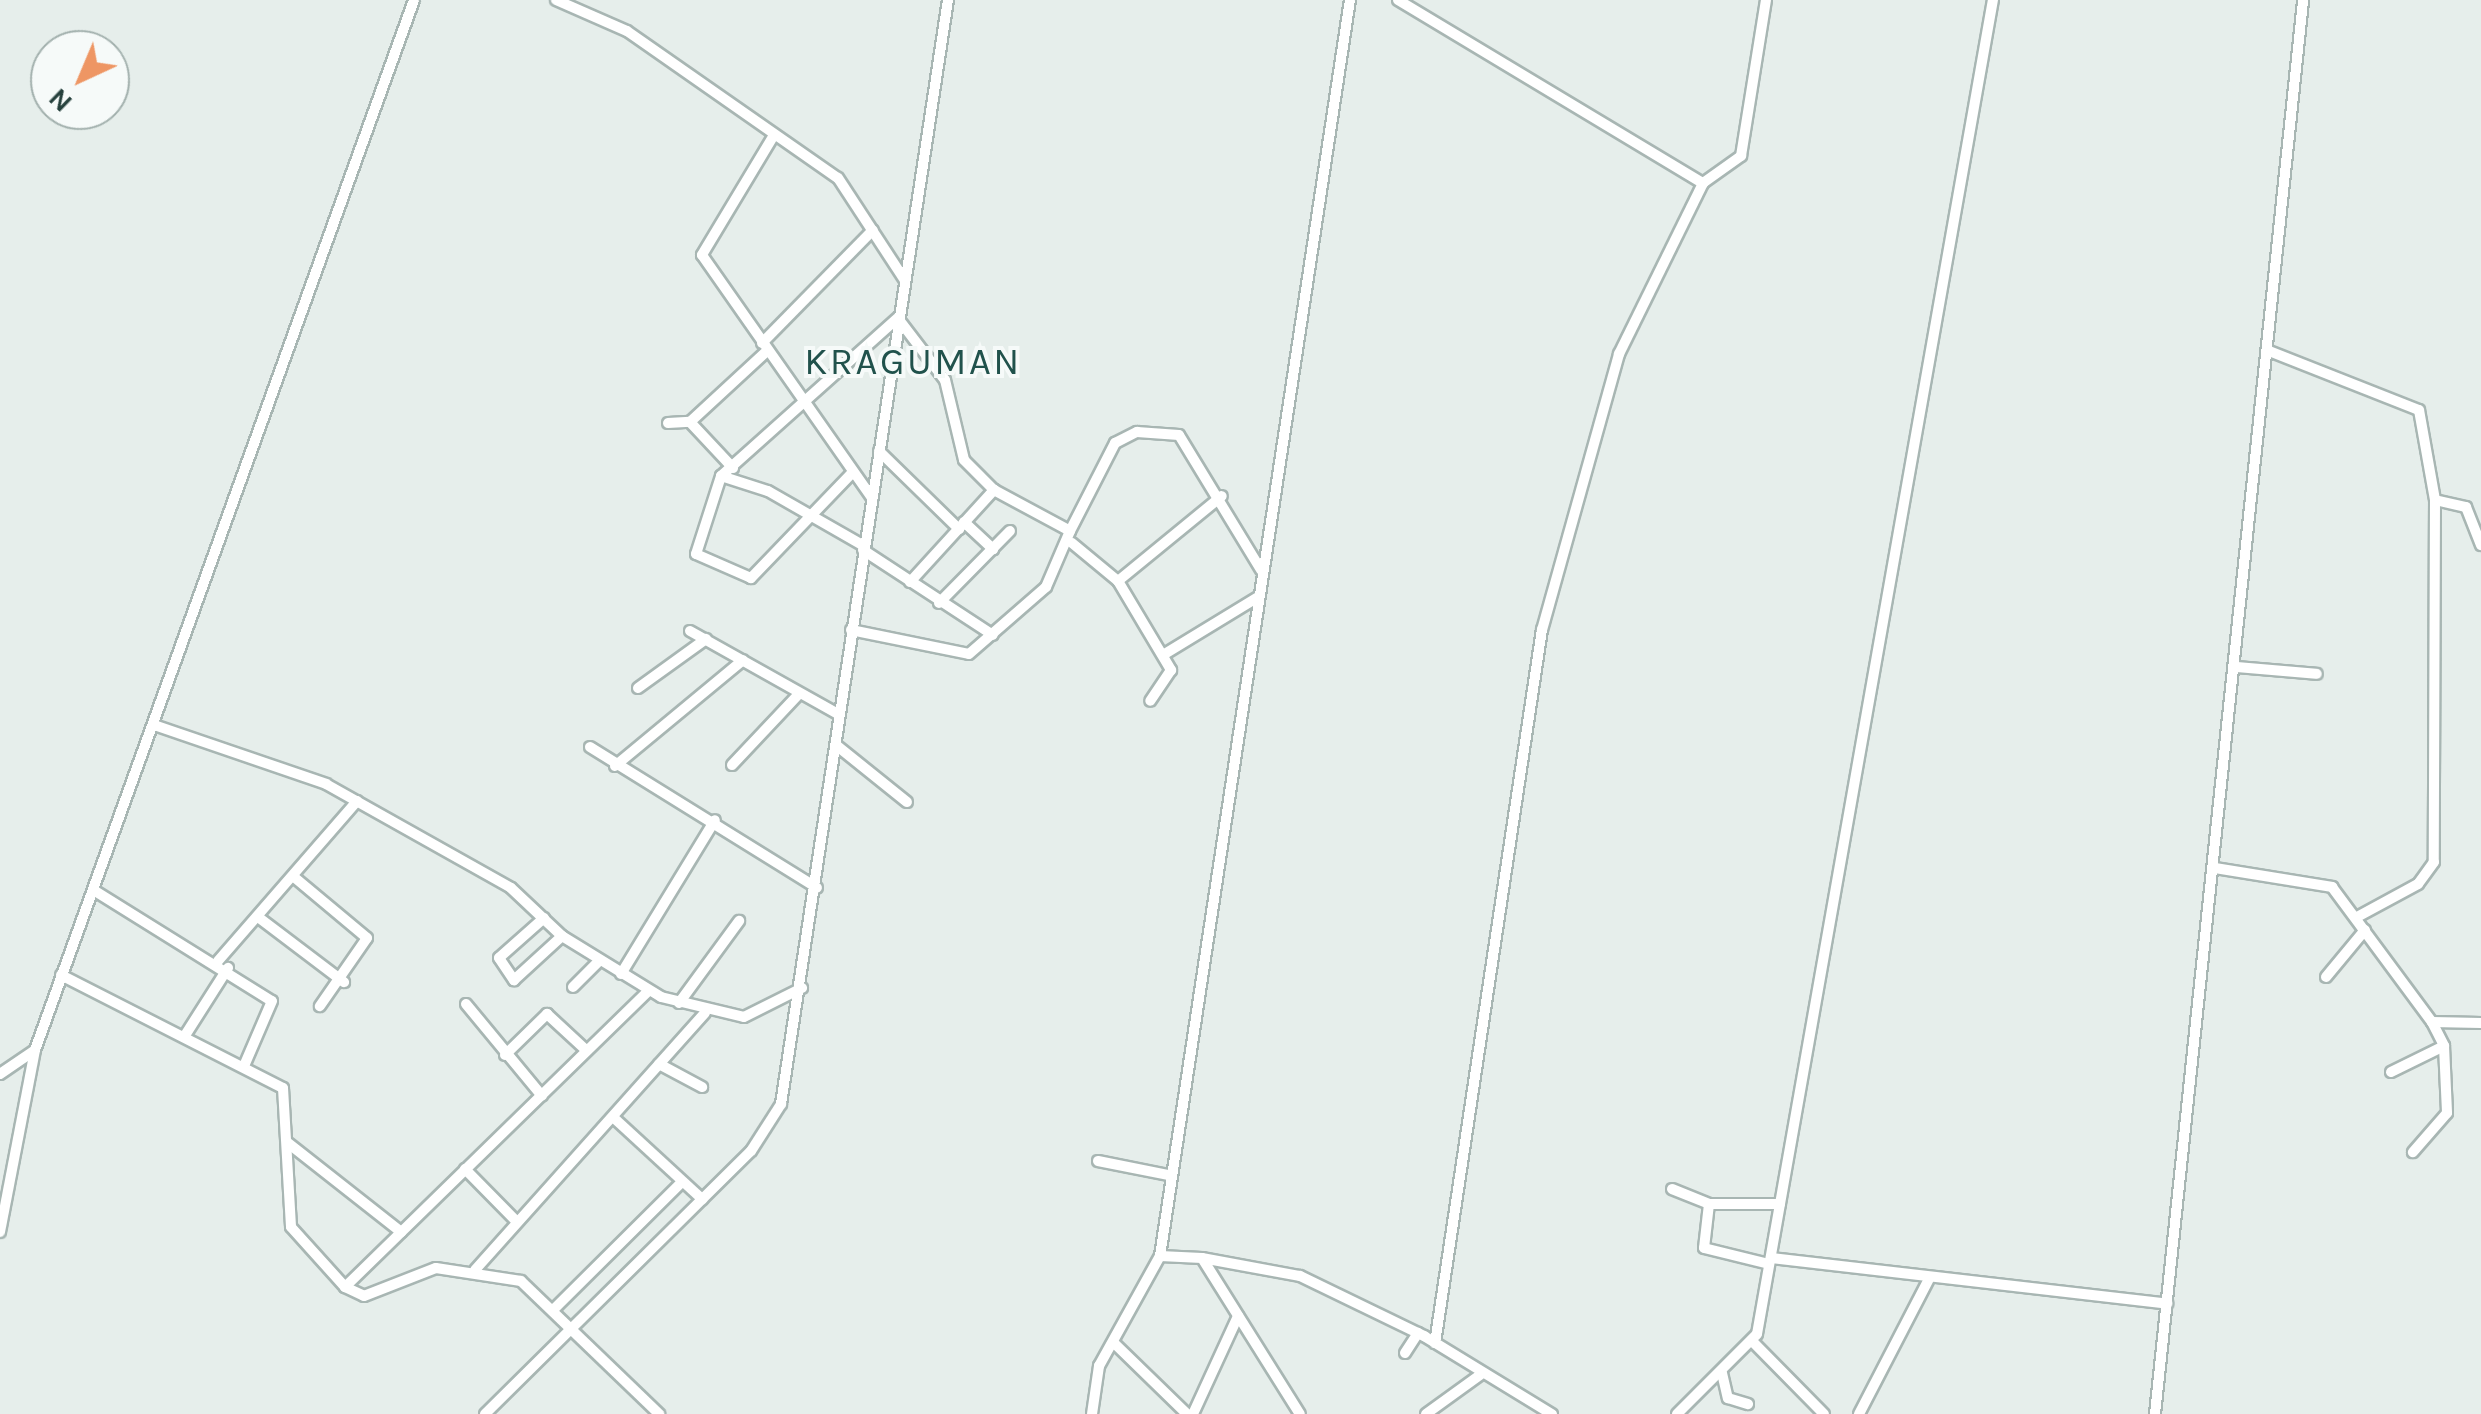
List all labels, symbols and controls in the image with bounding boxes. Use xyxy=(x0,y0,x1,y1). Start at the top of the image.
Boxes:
north arrow xyxy=(30,30,130,130)
text: N xyxy=(42,82,79,119)
district label: KRAGUMAN xyxy=(804,339,1022,385)

